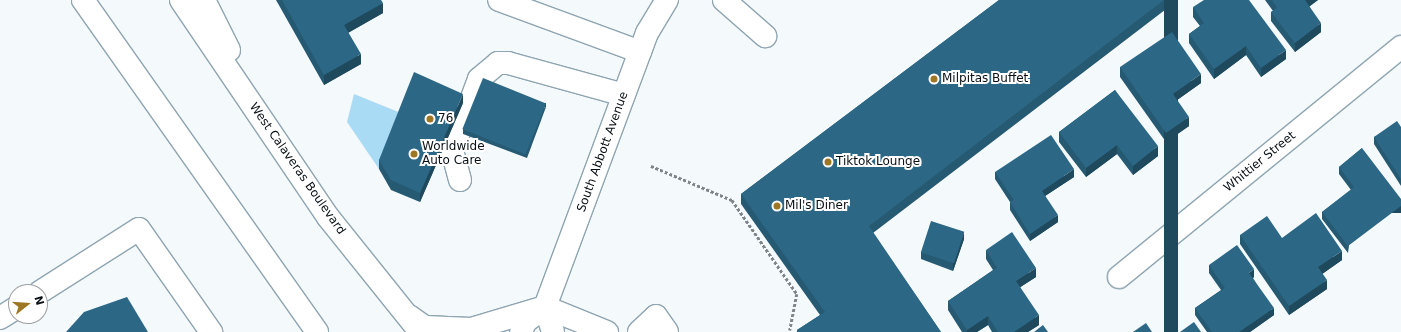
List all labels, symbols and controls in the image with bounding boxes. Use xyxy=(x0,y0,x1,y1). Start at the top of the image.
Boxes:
place label: Milpitas Buffet xyxy=(942,72,1028,86)
marker: Milpitas Buffet xyxy=(929,74,939,84)
street label: South Abbott Avenue xyxy=(574,90,632,214)
street label: West Calaveras Boulevard xyxy=(246,100,348,238)
place label: 76 xyxy=(438,112,453,126)
marker: 76 xyxy=(425,114,435,124)
street label: Whittier Street xyxy=(1221,129,1299,195)
place label: Worldwide Auto Care xyxy=(422,140,485,168)
marker: Worldwide Auto Care xyxy=(409,149,419,159)
place label: Tiktok Lounge xyxy=(836,155,920,169)
marker: Tiktok Lounge xyxy=(823,157,833,167)
place label: Mil's Diner xyxy=(785,199,848,213)
marker: Mil's Diner xyxy=(772,201,782,211)
north arrow xyxy=(8,284,48,324)
text: N xyxy=(31,294,47,307)

